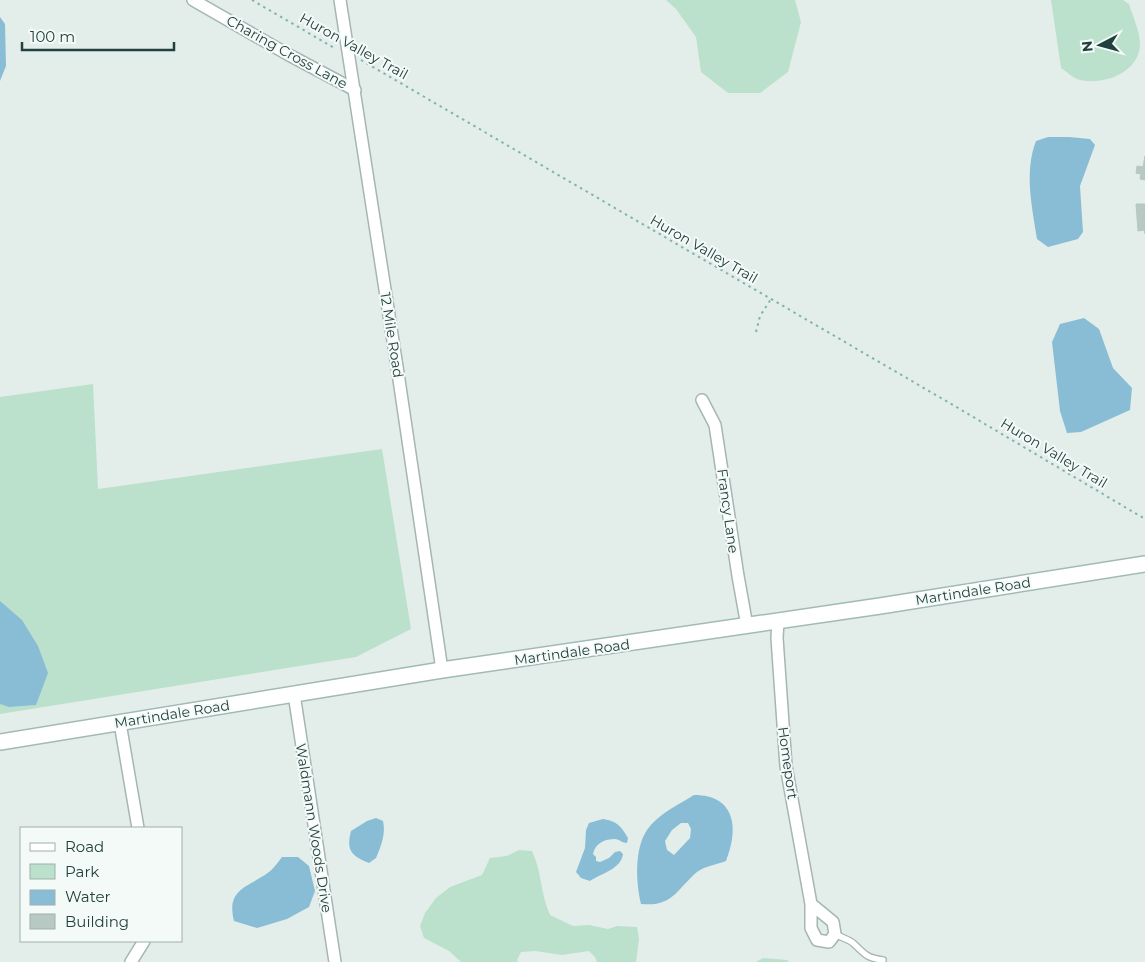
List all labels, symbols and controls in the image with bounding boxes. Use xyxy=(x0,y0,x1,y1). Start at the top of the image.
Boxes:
street label: Huron Valley Trail xyxy=(297,9,411,83)
street label: Charing Cross Lane xyxy=(223,11,351,93)
scale bar xyxy=(22,20,175,52)
north arrow xyxy=(1075,20,1125,70)
text: 100 m xyxy=(30,27,75,46)
text: N xyxy=(1078,40,1097,53)
street label: Huron Valley Trail xyxy=(647,211,761,287)
street label: 12 Mile Road xyxy=(376,291,408,379)
street label: Huron Valley Trail xyxy=(997,414,1111,492)
street label: Francy Lane xyxy=(713,468,743,554)
street label: Martindale Road xyxy=(914,573,1032,609)
street label: Martindale Road xyxy=(513,635,631,669)
street label: Martindale Road xyxy=(113,696,231,732)
street label: Homeport xyxy=(774,725,802,801)
street label: Waldmann Woods Drive xyxy=(292,742,336,914)
legend xyxy=(20,827,182,942)
text: Road xyxy=(65,837,104,856)
text: Park xyxy=(65,862,99,881)
text: Water xyxy=(65,887,111,906)
text: Building xyxy=(65,912,129,931)

